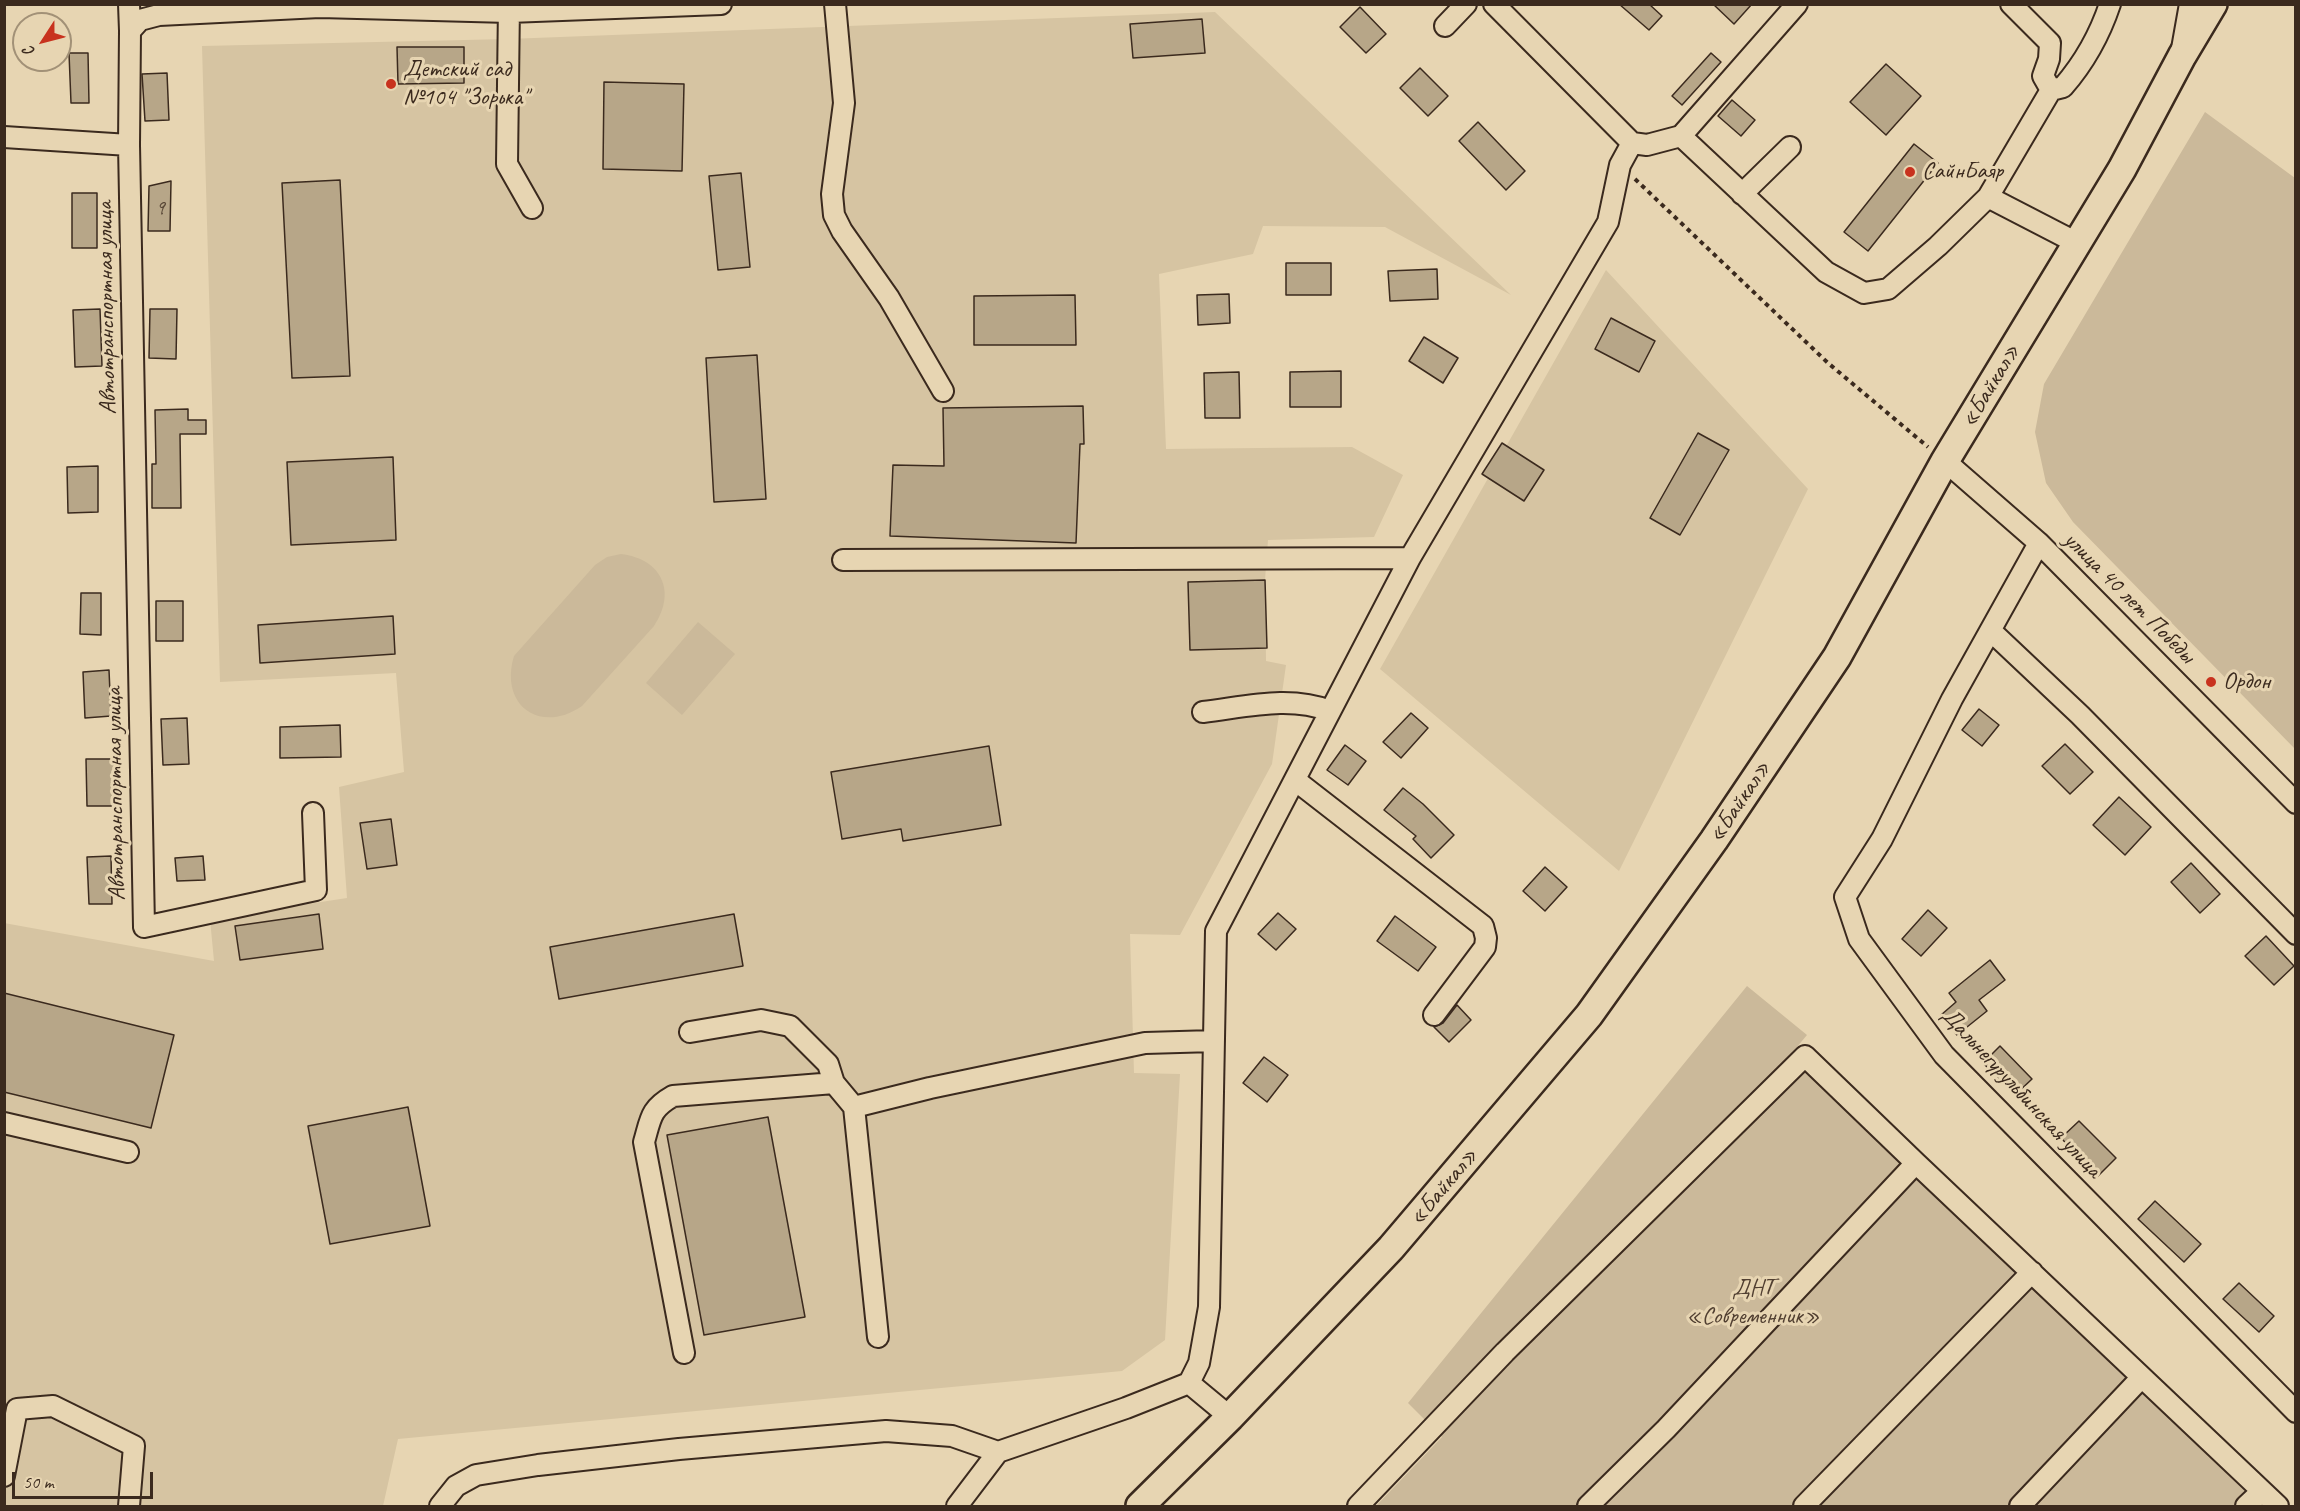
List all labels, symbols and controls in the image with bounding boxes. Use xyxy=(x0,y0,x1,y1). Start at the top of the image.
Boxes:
north arrow xyxy=(12,12,72,72)
text: С xyxy=(19,42,39,60)
place label: Детский сад №104 "Зорька" xyxy=(403,56,528,112)
marker: Детский сад №104 "Зорька" xyxy=(384,77,398,91)
place label: СайнБаяр xyxy=(1922,158,2003,186)
marker: СайнБаяр xyxy=(1903,165,1917,179)
house number: 9 xyxy=(155,195,165,221)
street label: Автотранспортная улица xyxy=(91,201,123,415)
street label: «Байкал» xyxy=(1955,339,2027,433)
street label: улица 40 лет Победы xyxy=(2057,526,2201,670)
place label: Ордон xyxy=(2223,668,2270,696)
marker: Ордон xyxy=(2204,675,2218,689)
street label: Автотранспортная улица xyxy=(100,687,132,901)
street label: «Байкал» xyxy=(1702,756,1778,848)
street label: Дальнегурульбинская улица xyxy=(1934,1002,2108,1184)
street label: «Байкал» xyxy=(1403,1142,1485,1232)
park label: ДНТ «Современник» xyxy=(1686,1275,1820,1331)
scale bar xyxy=(15,1460,156,1498)
text: 50 m xyxy=(23,1471,54,1493)

